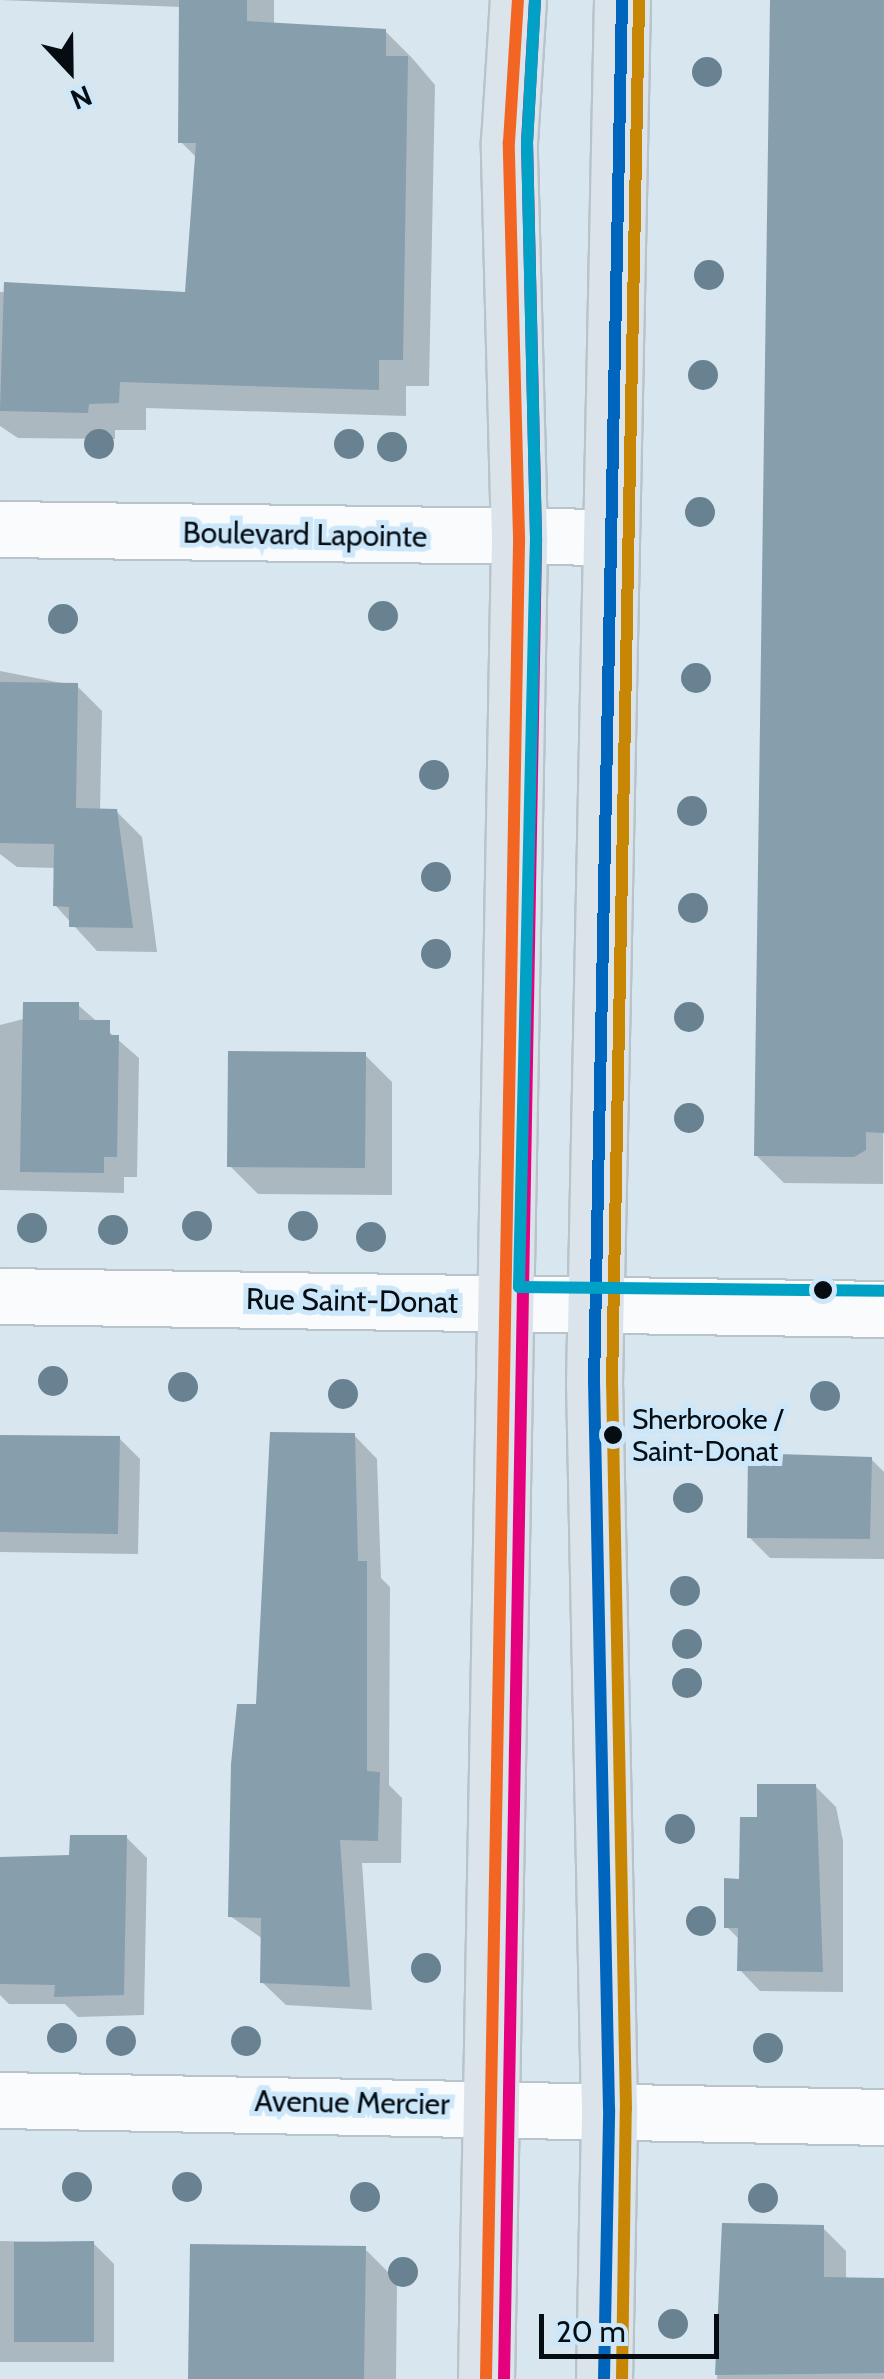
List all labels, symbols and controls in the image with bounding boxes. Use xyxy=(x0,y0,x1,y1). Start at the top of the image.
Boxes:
north arrow xyxy=(20,20,120,120)
text: N xyxy=(66,78,97,117)
street label: Boulevard Lapointe xyxy=(182,515,428,555)
unlabelled marker xyxy=(813,1280,833,1300)
street label: Rue Saint-Donat xyxy=(246,1281,458,1321)
place label: Sherbrooke / Saint-Donat xyxy=(632,1402,783,1468)
marker: Sherbrooke / Saint-Donat xyxy=(603,1425,623,1445)
street label: Avenue Mercier xyxy=(254,2083,450,2123)
scale bar xyxy=(544,2294,724,2356)
text: 20 m xyxy=(556,2313,626,2350)

